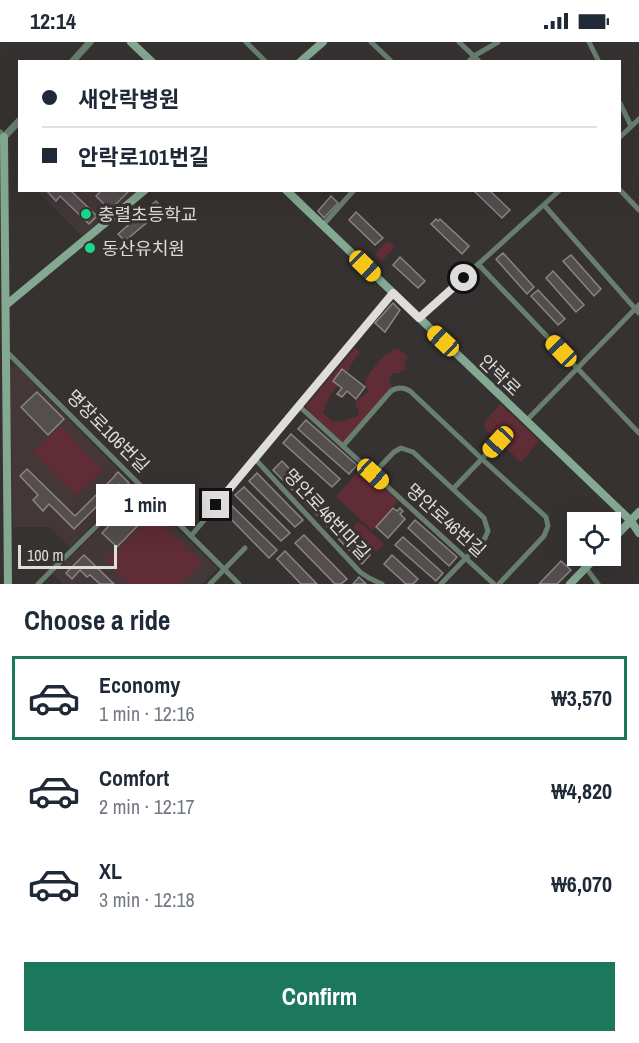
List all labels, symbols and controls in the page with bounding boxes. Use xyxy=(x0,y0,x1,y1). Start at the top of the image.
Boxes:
text: 12:14 xyxy=(30,6,76,36)
text: 새안락병원 xyxy=(78,84,179,114)
text: 안락로101번길 xyxy=(78,142,209,172)
place label: 충렬초등학교 xyxy=(98,202,197,227)
marker: 충렬초등학교 xyxy=(79,207,93,221)
place label: 동산유치원 xyxy=(102,236,185,261)
marker: 동산유치원 xyxy=(83,241,97,255)
car xyxy=(346,247,384,285)
route start xyxy=(450,264,477,291)
car xyxy=(424,322,462,360)
car xyxy=(542,332,580,370)
street label: 안락로 xyxy=(473,349,527,401)
street label: 명장로106번길 xyxy=(61,384,155,478)
car xyxy=(479,423,517,461)
car xyxy=(354,455,392,493)
street label: 명안로46번마길 xyxy=(278,463,376,565)
street label: 명안로46번길 xyxy=(401,478,491,562)
callout: 1 min xyxy=(96,484,195,526)
text: 1 min xyxy=(124,491,167,518)
route end xyxy=(202,491,229,518)
map controls xyxy=(567,512,621,566)
button: locate xyxy=(567,512,621,566)
scale bar xyxy=(18,542,117,570)
text: 100 m xyxy=(27,544,63,566)
text: Choose a ride xyxy=(24,602,170,638)
text: Economy xyxy=(99,670,180,700)
icon: car xyxy=(27,671,81,725)
text: ₩3,570 xyxy=(551,683,612,713)
text: 1 min · 12:16 xyxy=(99,700,195,727)
text: Comfort xyxy=(99,763,169,793)
icon: car xyxy=(27,764,81,818)
text: ₩4,820 xyxy=(551,776,612,806)
text: 2 min · 12:17 xyxy=(99,793,195,820)
text: XL xyxy=(99,856,122,886)
icon: car xyxy=(27,857,81,911)
text: ₩6,070 xyxy=(551,869,612,899)
text: 3 min · 12:18 xyxy=(99,886,195,913)
button: Confirm xyxy=(24,962,615,1031)

